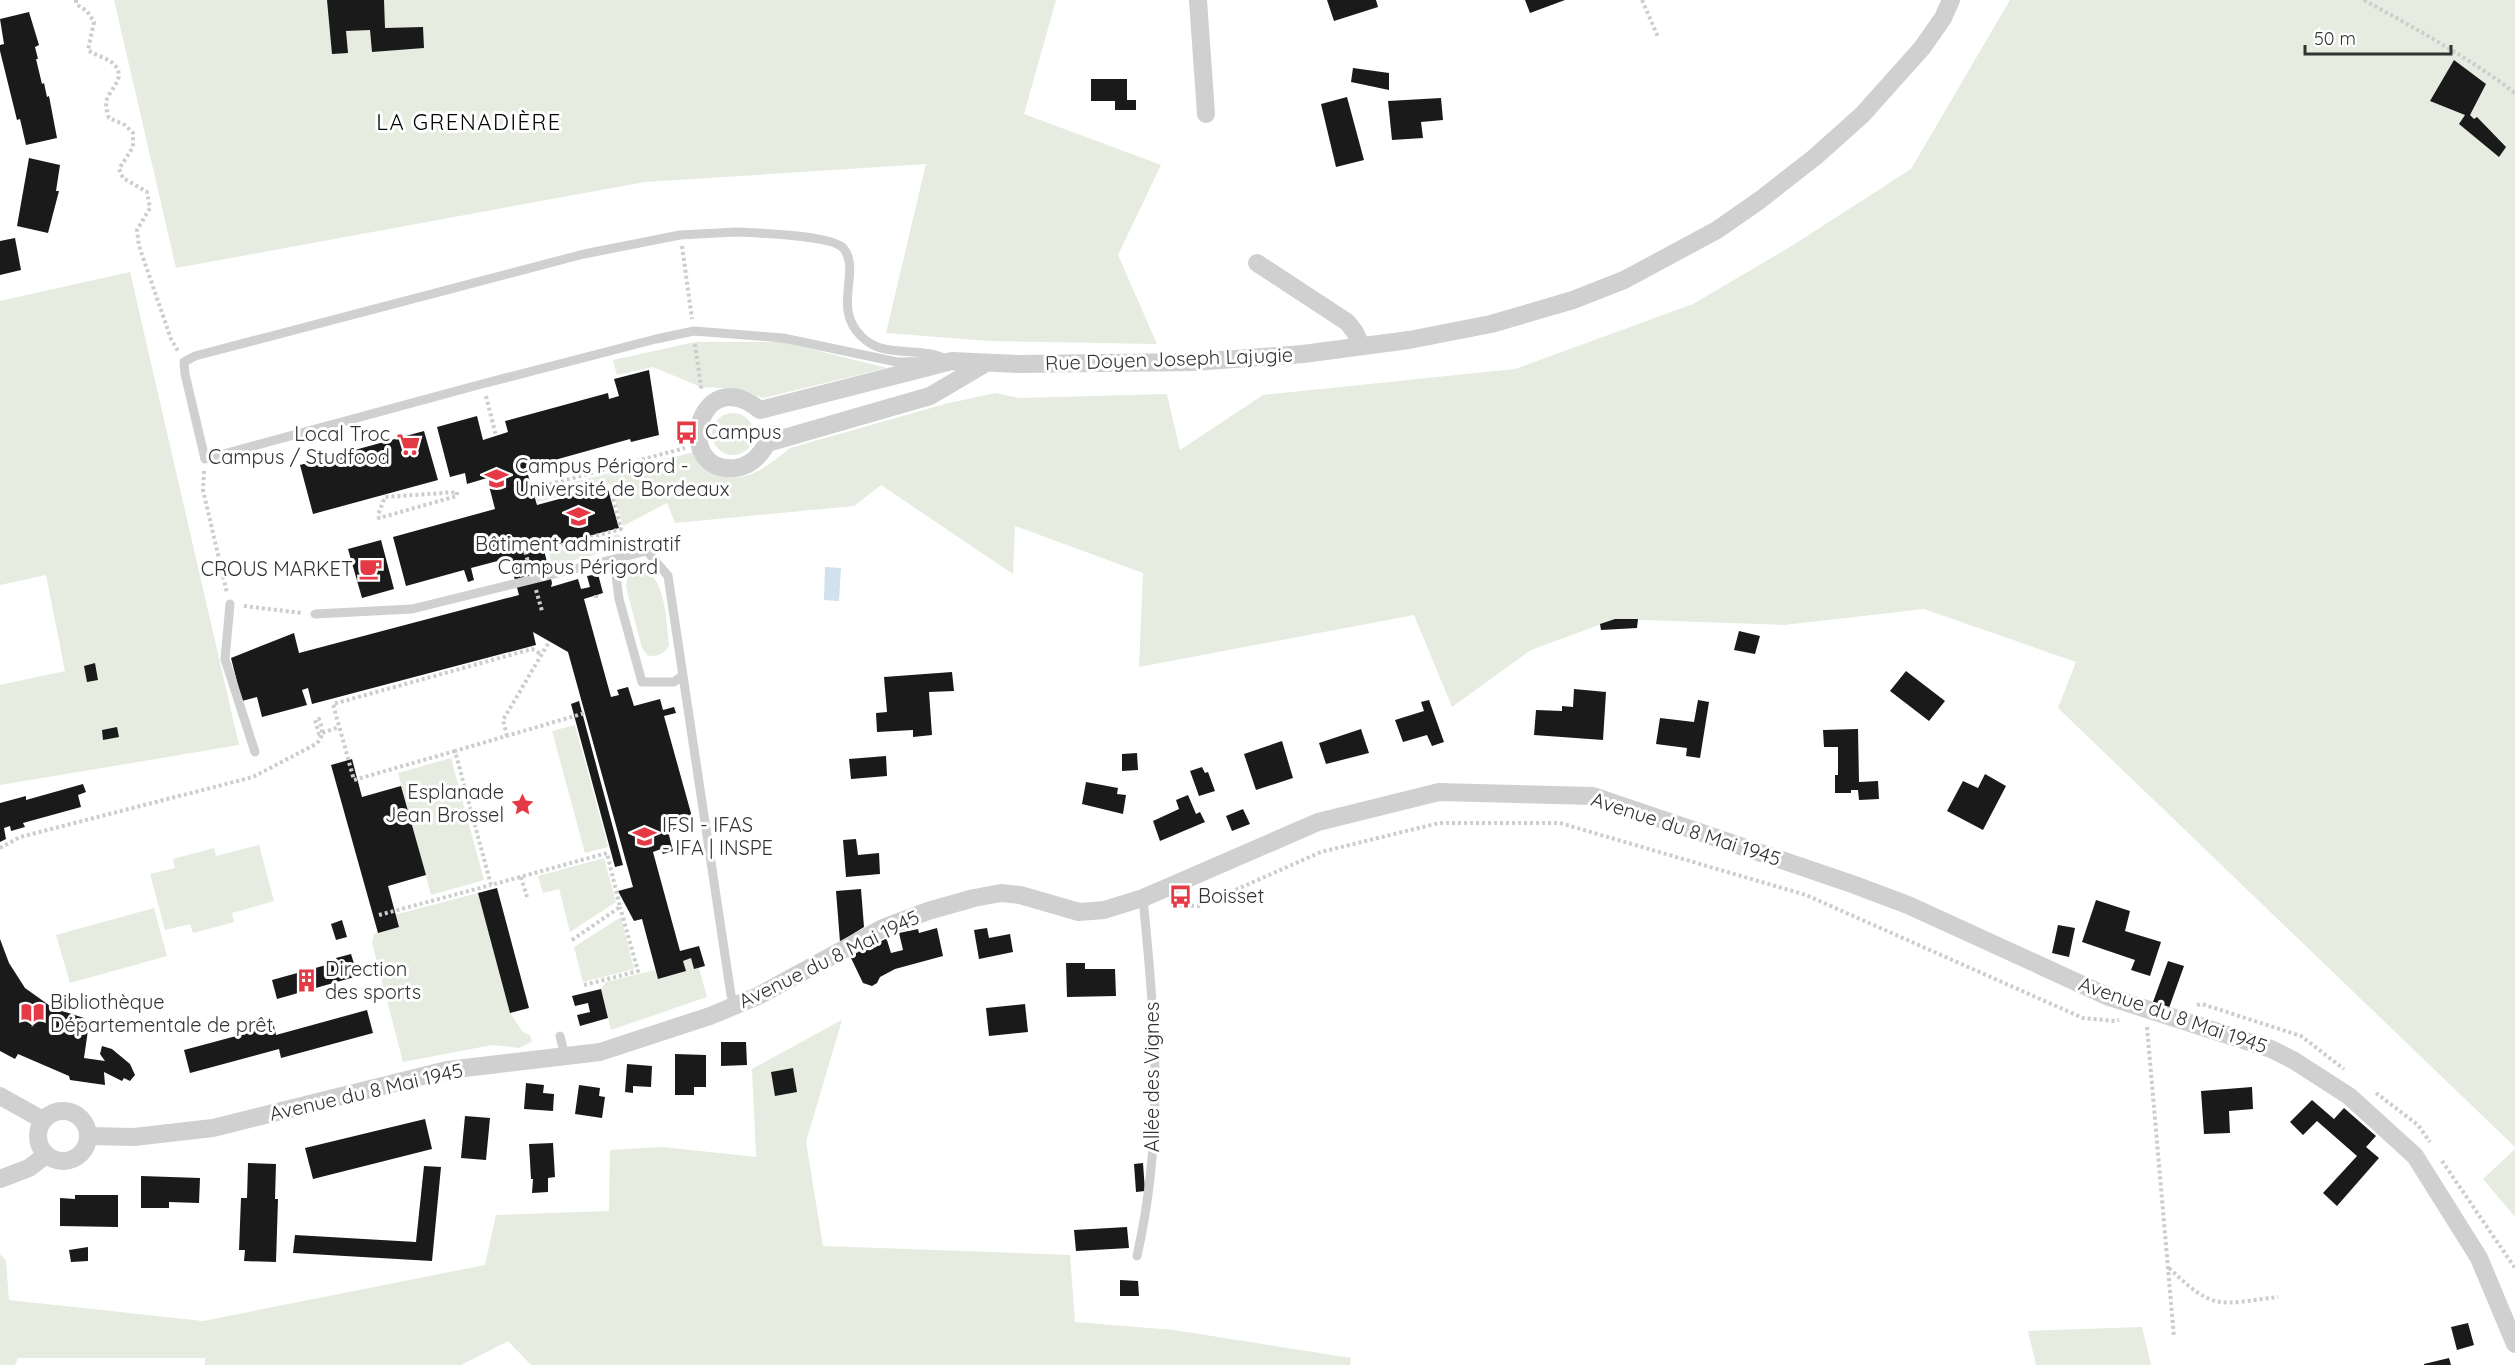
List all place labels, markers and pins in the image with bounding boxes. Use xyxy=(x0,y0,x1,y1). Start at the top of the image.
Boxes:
bus stop icon: Campus xyxy=(674,419,700,445)
place label: Campus xyxy=(705,419,781,444)
place label: Local Troc Campus / Studfood xyxy=(208,421,390,469)
supermarket icon: Local Troc Campus / Studfood xyxy=(395,432,421,458)
place label: Campus Périgord - Université de Bordeaux xyxy=(515,453,729,501)
school or university icon: Campus Périgord - Université de Bordeaux xyxy=(484,465,510,491)
school or university icon: Bâtiment administratif Campus Périgord xyxy=(565,503,591,529)
place label: Bâtiment administratif Campus Périgord xyxy=(475,531,681,579)
place label: CROUS MARKET xyxy=(201,556,353,581)
cafe icon: CROUS MARKET xyxy=(358,556,384,582)
place label: Esplanade Jean Brossel xyxy=(385,779,504,827)
place icon: Esplanade Jean Brossel xyxy=(509,791,535,817)
place label: IFSI - IFAS - IFA | INSPE xyxy=(662,812,773,860)
school or university icon: IFSI - IFAS - IFA | INSPE xyxy=(631,823,657,849)
bus stop icon: Boisset xyxy=(1167,883,1193,909)
place label: Boisset xyxy=(1198,883,1264,908)
place label: Direction des sports xyxy=(325,956,421,1004)
building icon: Direction des sports xyxy=(294,967,320,993)
place label: Bibliothèque Départementale de prêt xyxy=(50,989,273,1037)
library icon: Bibliothèque Départementale de prêt xyxy=(19,1000,45,1026)

